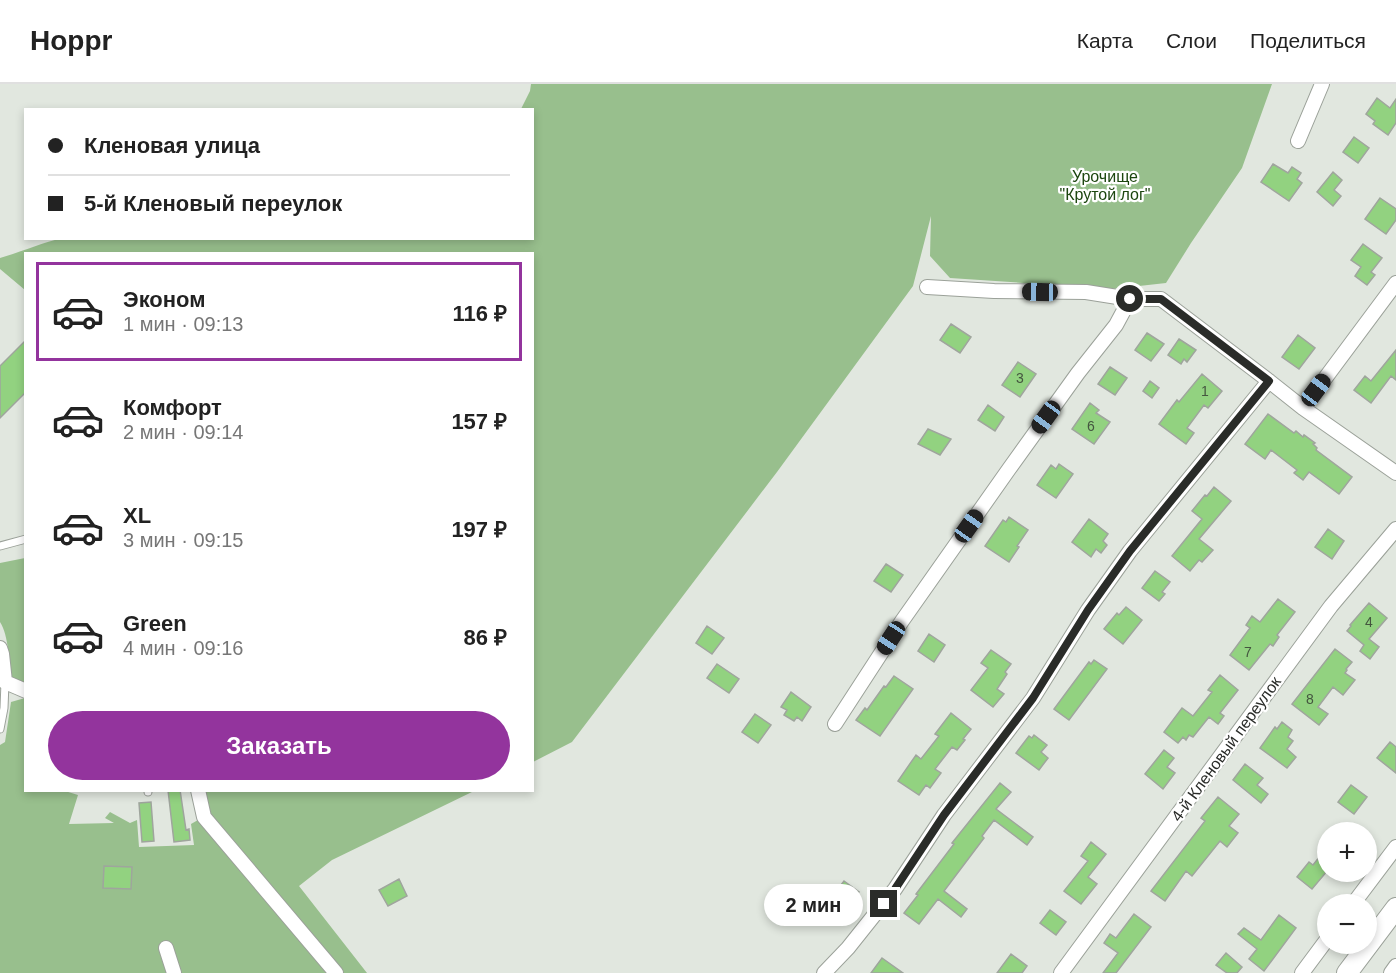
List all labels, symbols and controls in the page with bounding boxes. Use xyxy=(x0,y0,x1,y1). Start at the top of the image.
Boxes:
text: Hoppr xyxy=(30,25,112,56)
text: Карта xyxy=(1077,29,1133,52)
text: Слои xyxy=(1166,29,1217,52)
text: Поделиться xyxy=(1250,29,1366,52)
text: Кленовая улица xyxy=(84,133,260,158)
park label: Урочище "Крутой лог" xyxy=(1059,168,1151,203)
text: 5-й Кленовый переулок xyxy=(84,191,342,216)
car xyxy=(1022,283,1058,301)
icon: car xyxy=(51,285,105,339)
route start xyxy=(1116,285,1143,312)
text: Эконом xyxy=(123,287,206,312)
text: 116 ₽ xyxy=(453,301,507,326)
text: 1 мин · 09:13 xyxy=(123,313,243,335)
house number: 3 xyxy=(1016,370,1024,386)
car xyxy=(1298,370,1334,410)
house number: 1 xyxy=(1201,383,1209,399)
icon: car xyxy=(51,393,105,447)
text: Комфорт xyxy=(123,395,222,420)
car xyxy=(1028,397,1064,437)
text: 157 ₽ xyxy=(451,409,507,434)
house number: 6 xyxy=(1087,418,1095,434)
text: 2 мин · 09:14 xyxy=(123,421,243,443)
icon: car xyxy=(51,501,105,555)
text: XL xyxy=(123,503,151,528)
car xyxy=(951,506,987,546)
text: 197 ₽ xyxy=(451,517,507,542)
text: 3 мин · 09:15 xyxy=(123,529,243,551)
icon: car xyxy=(51,609,105,663)
text: Green xyxy=(123,611,187,636)
house number: 4 xyxy=(1365,614,1373,630)
car xyxy=(874,618,908,658)
text: 86 ₽ xyxy=(464,625,507,650)
text: 4 мин · 09:16 xyxy=(123,637,243,659)
house number: 7 xyxy=(1244,644,1252,660)
street label: 4-й Кленовый переулок xyxy=(1168,673,1285,825)
house number: 8 xyxy=(1306,691,1314,707)
button: Заказать xyxy=(48,711,510,780)
map controls xyxy=(1317,822,1377,954)
button: + xyxy=(1317,822,1377,882)
callout: 2 мин xyxy=(764,883,863,925)
route end xyxy=(870,890,897,917)
text: 2 мин xyxy=(786,894,841,916)
button: − xyxy=(1317,894,1377,954)

